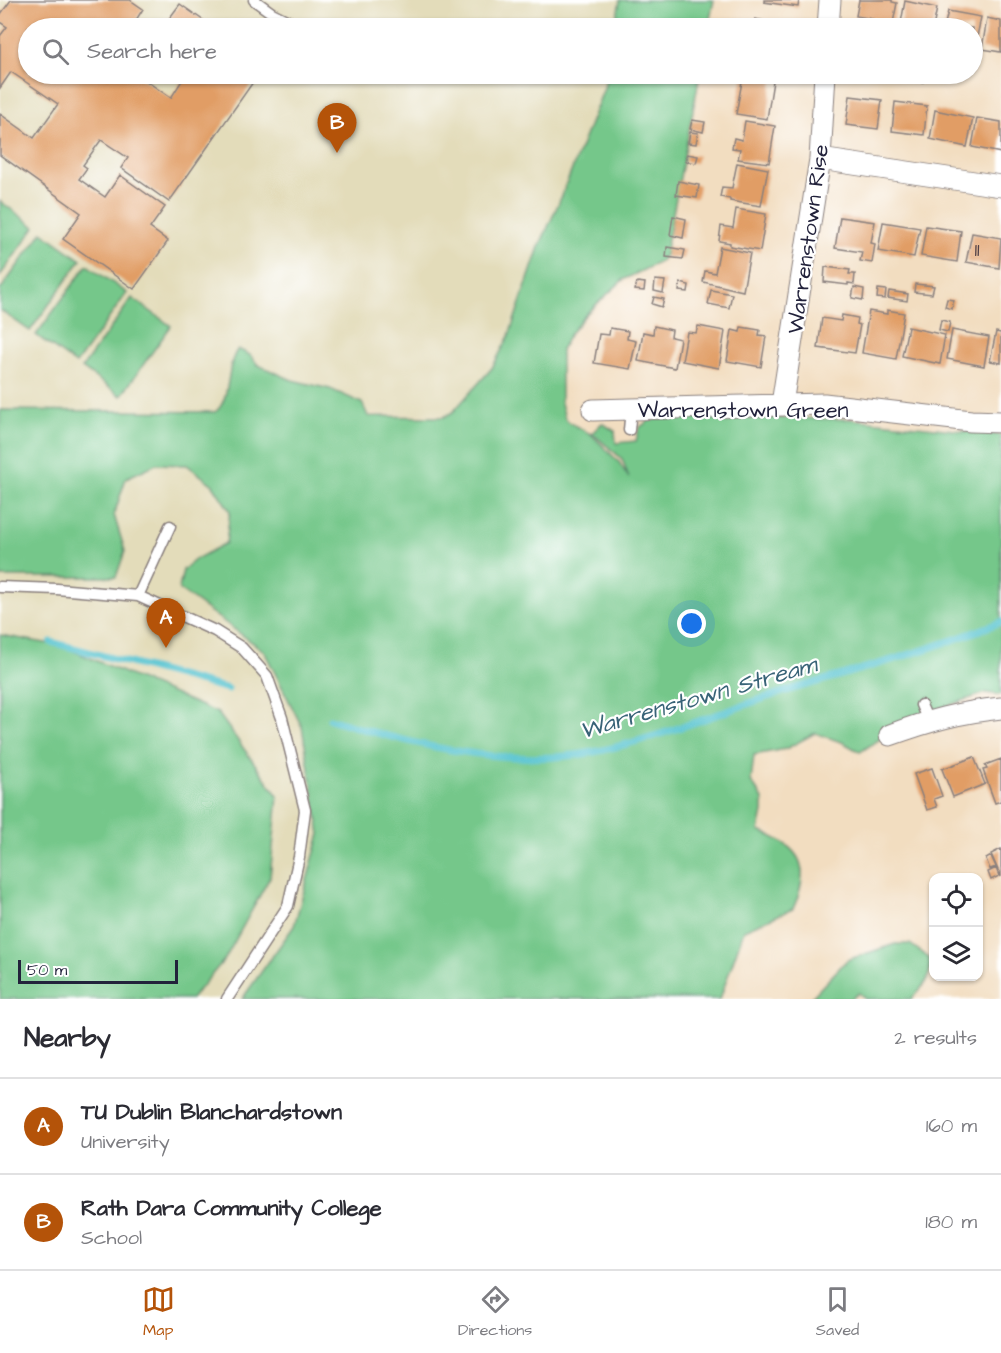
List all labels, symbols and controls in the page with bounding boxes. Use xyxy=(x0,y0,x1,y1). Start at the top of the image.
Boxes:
search box xyxy=(18,18,983,84)
icon: search xyxy=(39,35,72,68)
text: Search here xyxy=(87,36,217,67)
pin: B xyxy=(318,104,356,153)
street label: Warrenstown Rise xyxy=(780,142,837,336)
house number: 11 xyxy=(974,236,980,264)
street label: Warrenstown Green xyxy=(637,395,849,426)
pin: A xyxy=(146,598,186,648)
your location xyxy=(677,609,706,638)
water label: Warrenstown Stream xyxy=(576,647,823,748)
map controls xyxy=(929,873,983,981)
button: locate xyxy=(929,873,983,927)
button: layers xyxy=(929,927,983,981)
scale bar xyxy=(18,957,178,984)
text: 50 m xyxy=(27,959,67,981)
text: Nearby xyxy=(24,1020,111,1056)
text: 2 results xyxy=(894,1024,977,1052)
text: TU Dublin Blanchardstown xyxy=(81,1097,342,1128)
text: A xyxy=(37,1112,50,1140)
text: 160 m xyxy=(926,1112,977,1140)
text: University xyxy=(81,1128,170,1156)
text: Rath Dara Community College xyxy=(81,1193,382,1224)
text: B xyxy=(36,1208,51,1236)
text: 180 m xyxy=(925,1208,977,1236)
text: School xyxy=(81,1224,142,1252)
tab: Map xyxy=(142,1283,175,1341)
tab: Directions xyxy=(458,1283,532,1341)
tab: Saved xyxy=(816,1283,859,1341)

